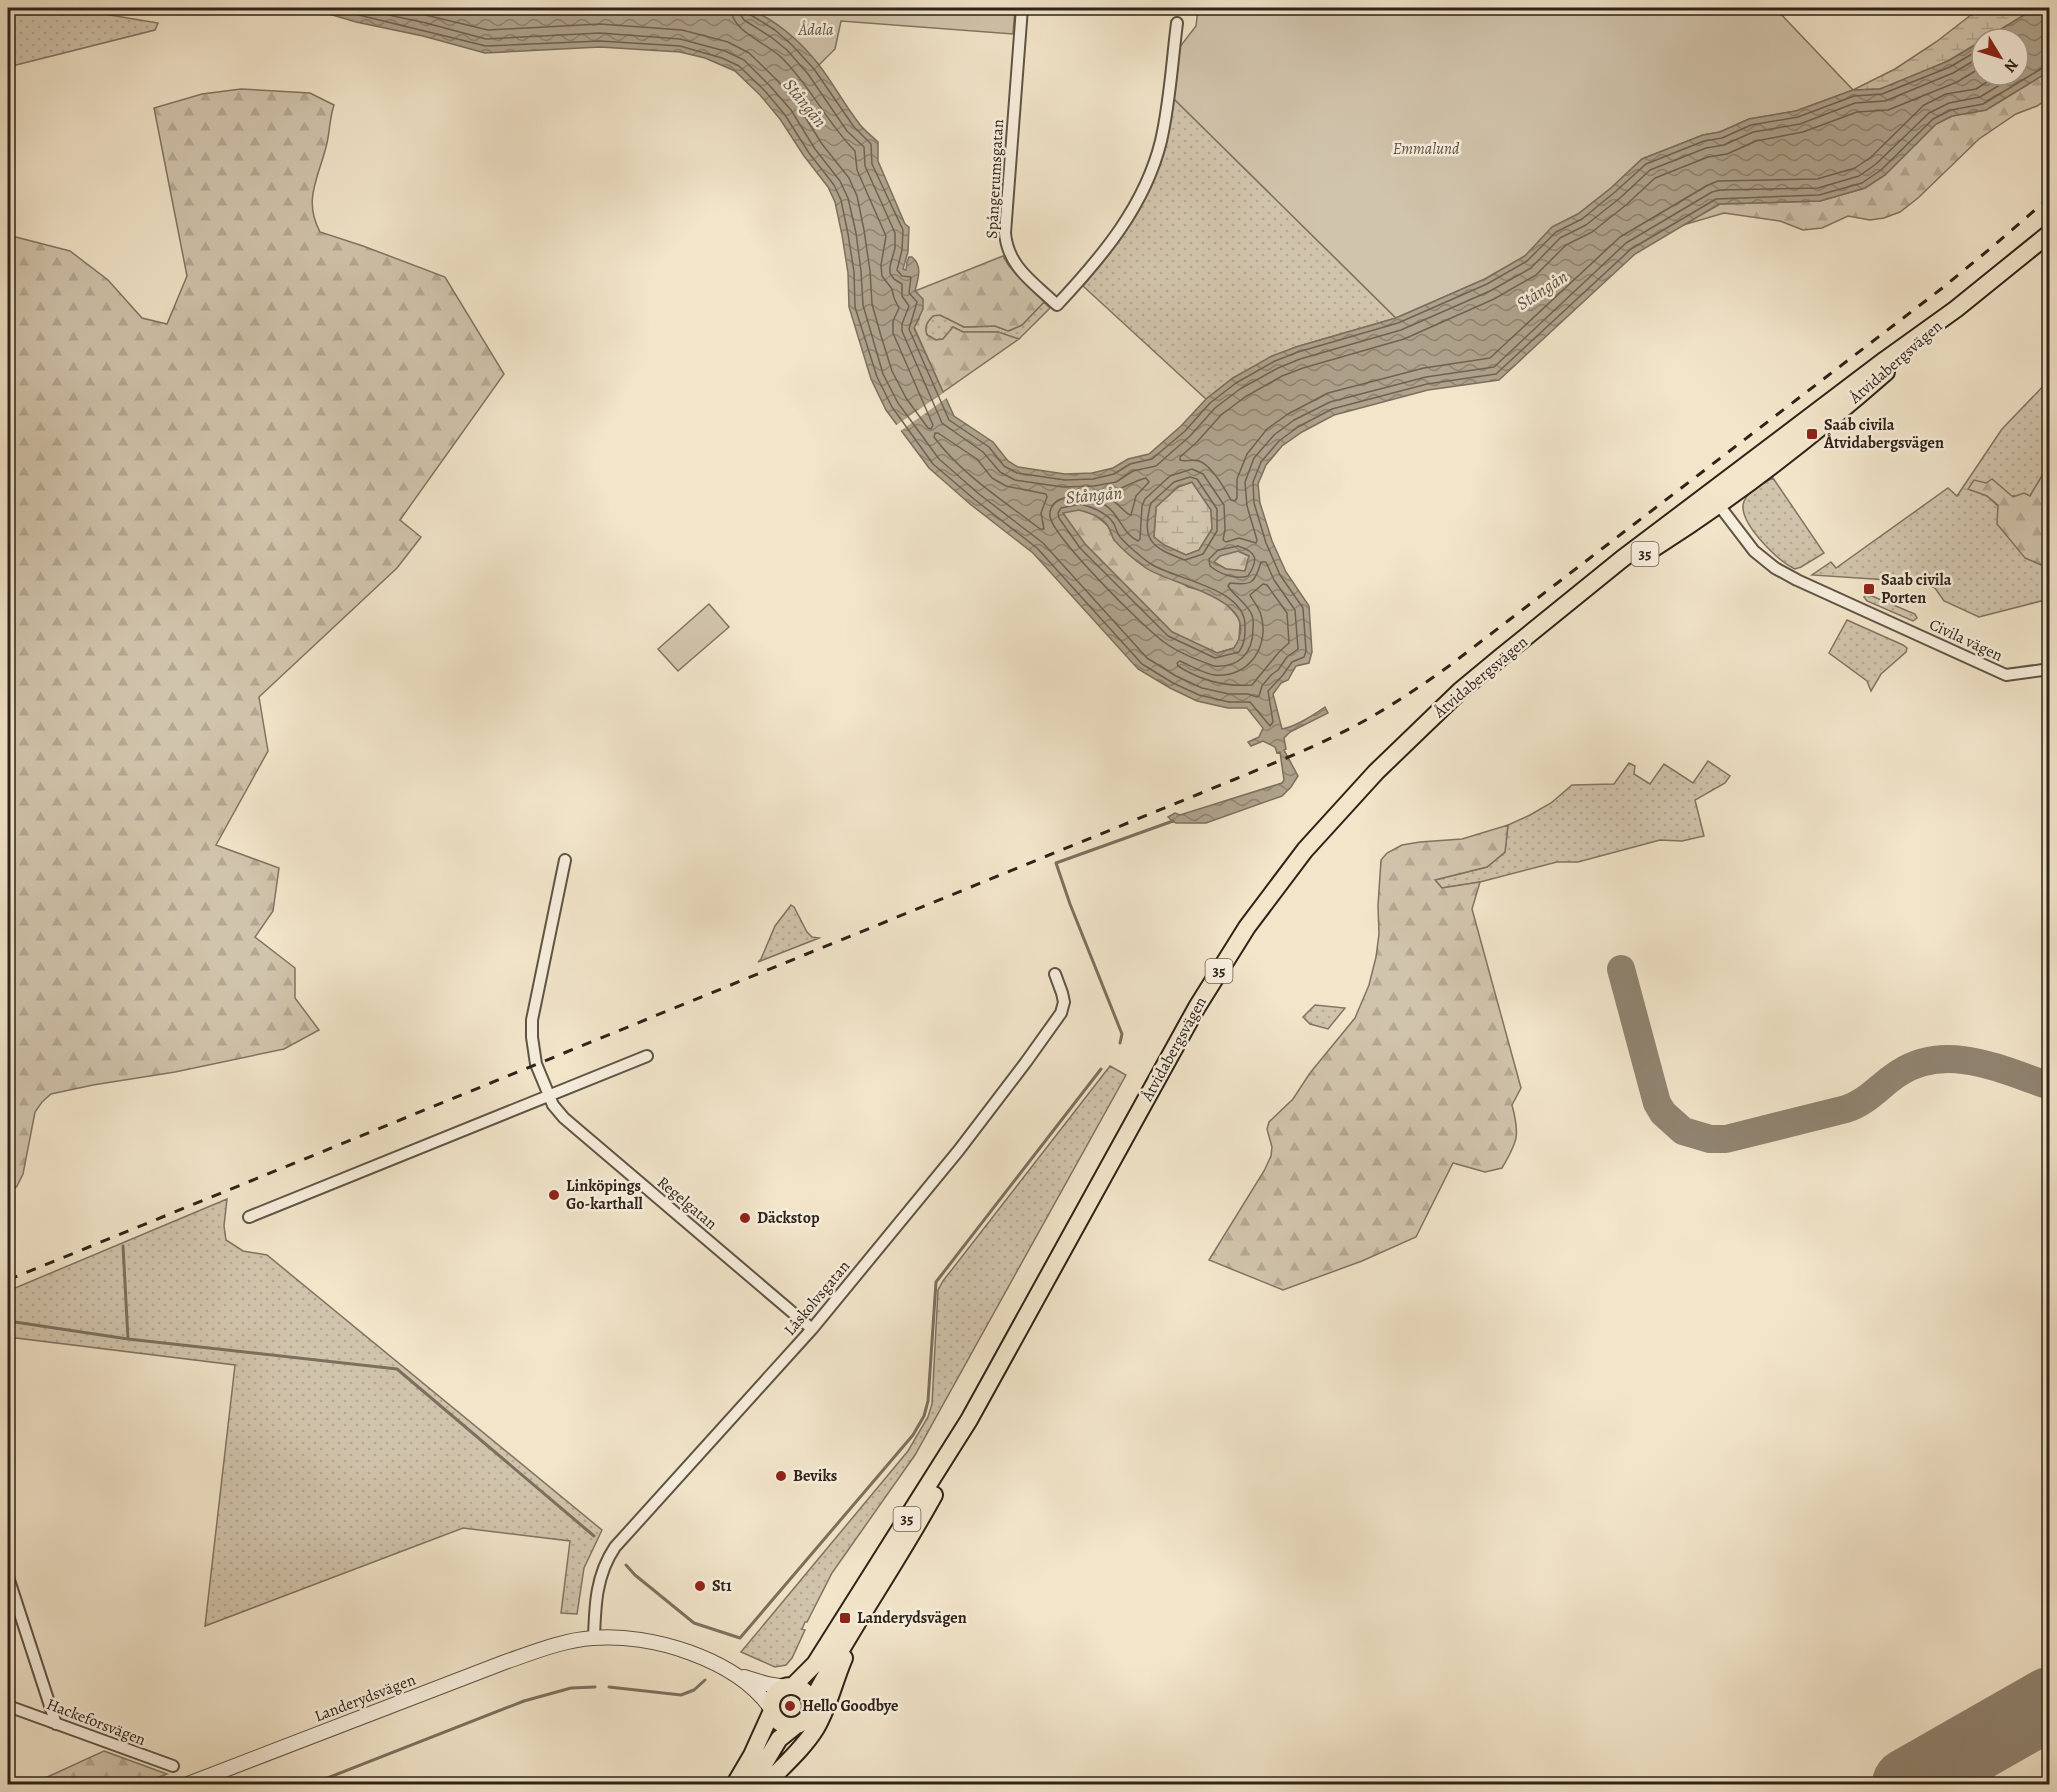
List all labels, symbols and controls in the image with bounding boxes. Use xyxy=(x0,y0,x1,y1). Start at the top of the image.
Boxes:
park label: Ådala xyxy=(798,19,834,41)
north arrow xyxy=(1970,27,2030,87)
text: N xyxy=(1999,54,2023,77)
water label: Stångån xyxy=(778,73,832,133)
street label: Spångerumsgatan xyxy=(981,118,1009,239)
park label: Emmalund xyxy=(1393,138,1460,160)
water label: Stångån xyxy=(1512,265,1572,315)
street label: Åtvidabergsvägen xyxy=(1844,315,1947,409)
place label: Saab civila Åtvidabergsvägen xyxy=(1823,414,1944,454)
marker: Saab civila Åtvidabergsvägen xyxy=(1805,427,1819,441)
water label: Stångån xyxy=(1065,481,1123,509)
road number: 35 xyxy=(1632,542,1658,566)
place label: Saab civila Porten xyxy=(1881,569,1952,609)
marker: Saab civila Porten xyxy=(1862,582,1876,596)
street label: Civila vägen xyxy=(1926,613,2006,667)
street label: Åtvidabergsvägen xyxy=(1429,631,1533,723)
road number: 35 xyxy=(1206,959,1232,983)
street label: Åtvidabergsvägen xyxy=(1136,993,1212,1106)
street label: Regelgatan xyxy=(652,1171,722,1235)
place label: Linköpings Go-karthall xyxy=(566,1175,643,1215)
marker: Linköpings Go-karthall xyxy=(547,1188,561,1202)
place label: Däckstop xyxy=(757,1207,820,1229)
marker: Däckstop xyxy=(738,1211,752,1225)
street label: Låskolvsgatan xyxy=(779,1256,855,1340)
place label: Beviks xyxy=(793,1465,837,1487)
marker: Beviks xyxy=(774,1469,788,1483)
road number: 35 xyxy=(894,1507,920,1531)
place label: St1 xyxy=(712,1575,732,1597)
marker: St1 xyxy=(693,1579,707,1593)
place label: Landerydsvägen xyxy=(857,1607,967,1629)
marker: Landerydsvägen xyxy=(838,1611,852,1625)
street label: Landerydsvägen xyxy=(311,1669,419,1727)
street label: Hackeforsvägen xyxy=(43,1693,149,1751)
place label: Hello Goodbye xyxy=(802,1695,898,1717)
marker: Hello Goodbye xyxy=(783,1699,797,1713)

